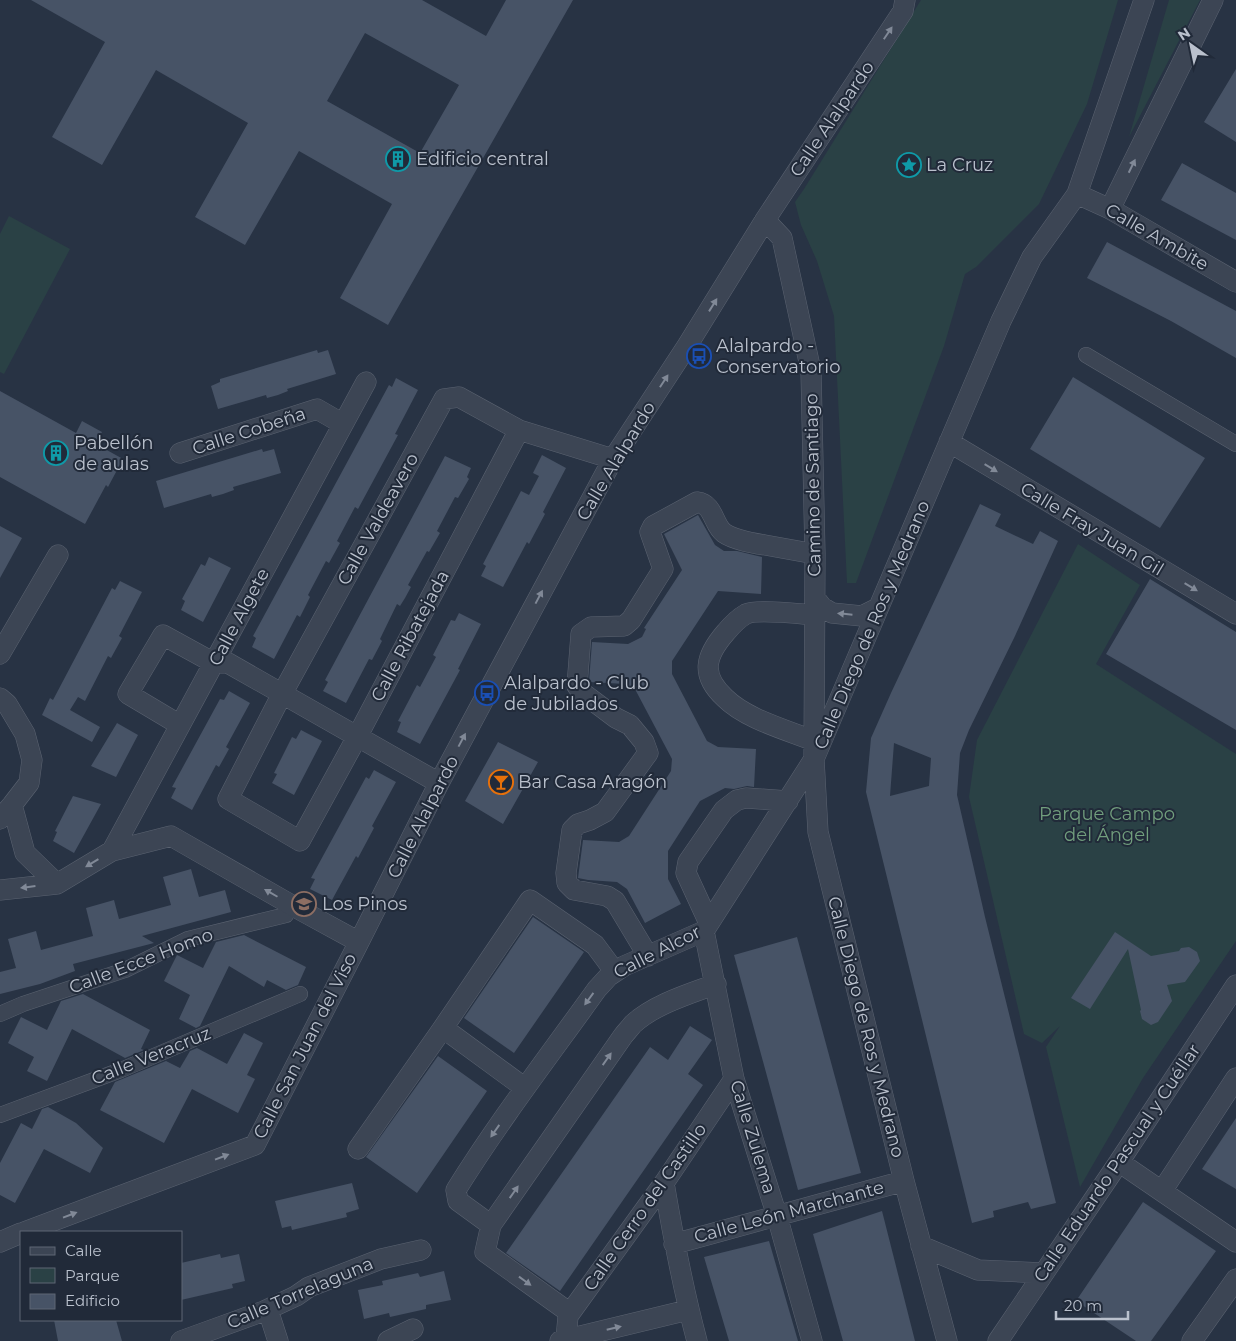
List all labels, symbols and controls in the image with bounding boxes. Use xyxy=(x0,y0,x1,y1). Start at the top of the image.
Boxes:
north arrow xyxy=(1166,20,1216,70)
text: N xyxy=(1174,23,1194,45)
one-way arrow xyxy=(883,27,893,40)
street label: Calle Alalpardo xyxy=(785,57,879,181)
building icon: Edificio central xyxy=(385,146,411,172)
place label: Edificio central xyxy=(416,148,549,170)
place icon: La Cruz xyxy=(896,152,922,178)
place label: La Cruz xyxy=(926,154,993,176)
one-way arrow xyxy=(1128,159,1136,173)
street label: Calle Ambite xyxy=(1102,199,1213,275)
one-way arrow xyxy=(708,298,718,311)
place label: Alalpardo - Conservatorio xyxy=(716,335,840,378)
bus stop icon: Alalpardo - Conservatorio xyxy=(686,343,712,369)
one-way arrow xyxy=(660,374,669,388)
street label: Camino de Santiago xyxy=(800,393,826,577)
street label: Calle Alalpardo xyxy=(572,397,660,525)
street label: Calle Cobeña xyxy=(189,402,309,460)
place label: Pabellón de aulas xyxy=(74,432,154,475)
building icon: Pabellón de aulas xyxy=(43,440,69,466)
street label: Calle Valdeavero xyxy=(333,449,423,589)
one-way arrow xyxy=(983,464,998,472)
street label: Calle Fray Juan Gil xyxy=(1016,478,1168,580)
street label: Calle Diego de Ros y Medrano xyxy=(809,497,935,753)
street label: Calle Algete xyxy=(204,564,274,670)
street label: Calle Ribatejada xyxy=(366,567,454,705)
one-way arrow xyxy=(1184,582,1197,591)
one-way arrow xyxy=(535,590,543,604)
one-way arrow xyxy=(836,610,852,618)
place label: Alalpardo - Club de Jubilados xyxy=(504,672,649,715)
bus stop icon: Alalpardo - Club de Jubilados xyxy=(474,680,500,706)
one-way arrow xyxy=(458,733,466,747)
street label: Calle Alalpardo xyxy=(383,752,463,882)
bar icon: Bar Casa Aragón xyxy=(488,769,514,795)
place label: Bar Casa Aragón xyxy=(518,771,667,793)
park label: Parque Campo del Ángel xyxy=(1039,803,1175,846)
one-way arrow xyxy=(86,858,99,867)
one-way arrow xyxy=(20,883,36,891)
one-way arrow xyxy=(263,889,278,897)
school or university icon: Los Pinos xyxy=(291,891,317,917)
place label: Los Pinos xyxy=(322,893,407,915)
street label: Calle Diego de Ros y Medrano xyxy=(823,894,909,1160)
street label: Calle Alcor xyxy=(610,921,704,983)
street label: Calle Ecce Homo xyxy=(66,923,216,999)
street label: Calle San Juan del Viso xyxy=(249,949,361,1143)
one-way arrow xyxy=(584,992,595,1005)
street label: Calle Veracruz xyxy=(88,1022,214,1090)
street label: Calle Eduardo Pascual y Cuéllar xyxy=(1029,1040,1205,1286)
one-way arrow xyxy=(602,1052,612,1066)
street label: Calle Zulema xyxy=(725,1078,781,1196)
street label: Calle Cerro del Castillo xyxy=(579,1119,711,1295)
one-way arrow xyxy=(490,1124,500,1138)
one-way arrow xyxy=(215,1153,230,1161)
street label: Calle León Marchante xyxy=(692,1176,886,1248)
one-way arrow xyxy=(509,1185,519,1199)
one-way arrow xyxy=(63,1211,78,1219)
legend xyxy=(20,1231,182,1321)
text: Calle xyxy=(65,1241,102,1260)
street label: Calle Torrelaguna xyxy=(224,1252,376,1334)
text: Parque xyxy=(65,1266,120,1285)
one-way arrow xyxy=(518,1276,532,1286)
scale bar xyxy=(1056,1288,1128,1320)
text: Edificio xyxy=(65,1291,120,1310)
text: 20 m xyxy=(1064,1296,1102,1315)
one-way arrow xyxy=(606,1324,621,1332)

